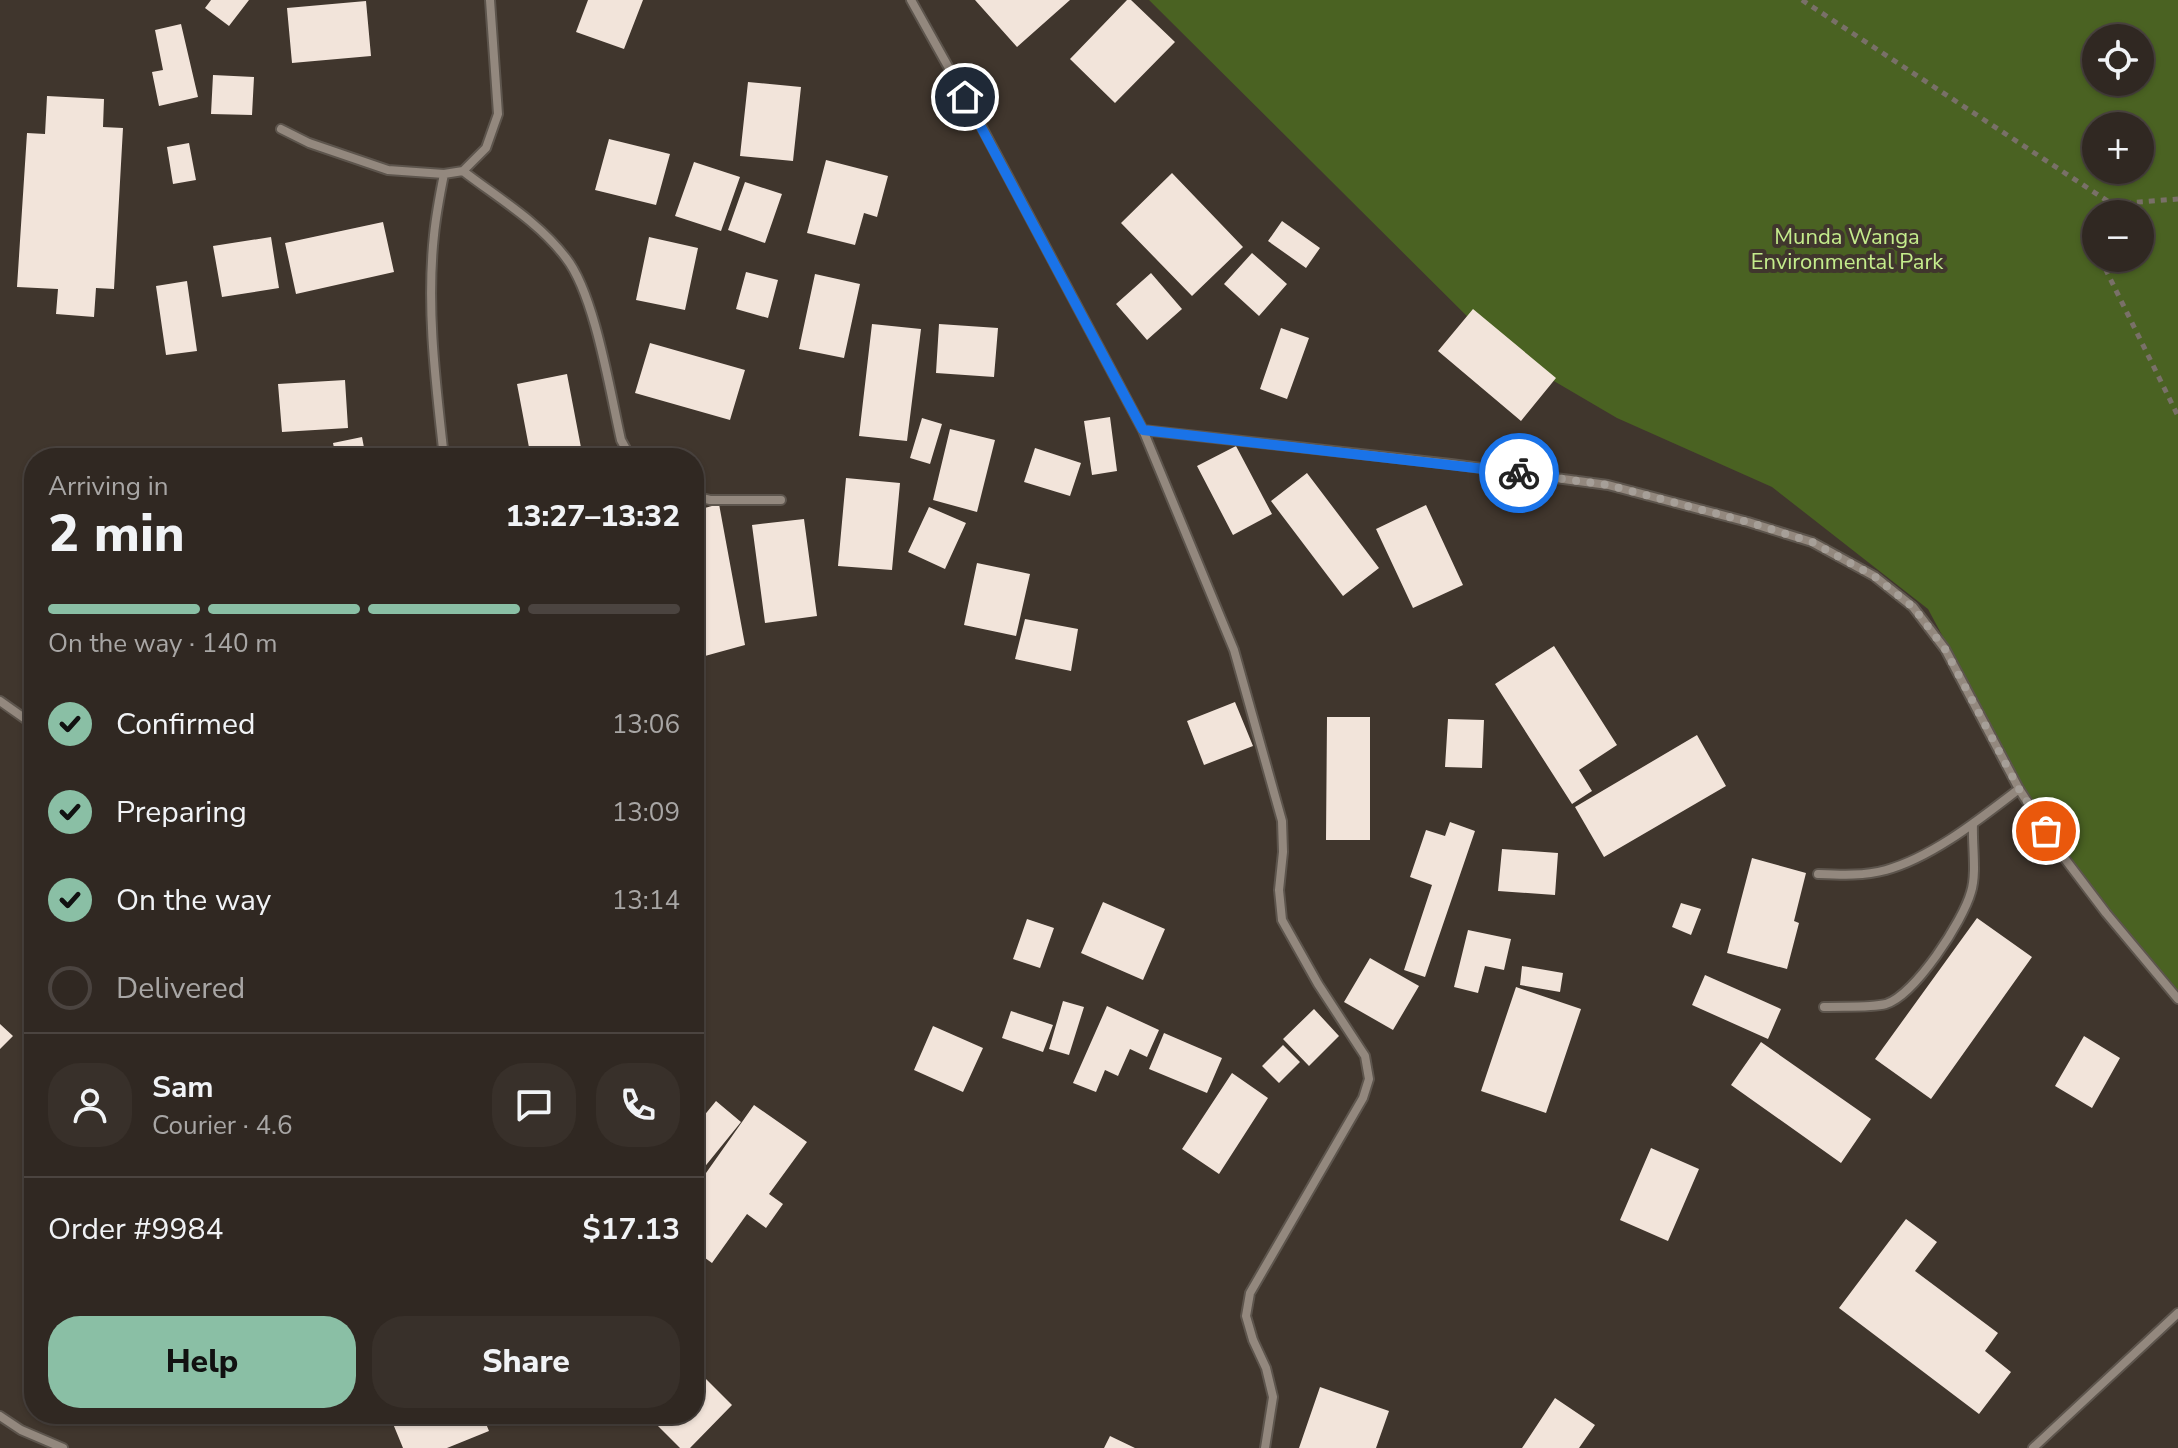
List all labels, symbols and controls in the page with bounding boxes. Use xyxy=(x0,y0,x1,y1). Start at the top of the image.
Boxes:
map controls xyxy=(2082,24,2154,272)
button: locate xyxy=(2082,24,2154,96)
pin xyxy=(931,63,999,131)
icon: home xyxy=(943,75,987,119)
button: + xyxy=(2082,112,2154,184)
button: − xyxy=(2082,200,2154,272)
park label: Munda Wanga Environmental Park xyxy=(1751,222,1944,277)
courier xyxy=(1479,433,1559,513)
icon: bike xyxy=(1497,451,1541,495)
text: Arriving in xyxy=(48,469,169,504)
text: 13:27–13:32 xyxy=(505,496,680,537)
text: 2 min xyxy=(48,498,185,569)
text: On the way · 140 m xyxy=(48,626,277,661)
icon: check xyxy=(48,702,92,746)
text: Confirmed xyxy=(116,704,256,745)
text: 13:06 xyxy=(612,707,680,742)
icon: check xyxy=(48,790,92,834)
text: Preparing xyxy=(116,792,247,833)
text: 13:09 xyxy=(612,795,680,830)
pin xyxy=(2012,797,2080,865)
icon: bag xyxy=(2024,809,2068,853)
icon: check xyxy=(48,878,92,922)
text: On the way xyxy=(116,880,271,921)
text: 13:14 xyxy=(612,883,680,918)
text: Delivered xyxy=(116,968,245,1009)
button: person xyxy=(48,1063,132,1147)
button: chat xyxy=(492,1063,576,1147)
button: phone xyxy=(596,1063,680,1147)
text: Sam xyxy=(152,1067,214,1108)
text: Courier · 4.6 xyxy=(152,1108,293,1143)
text: Order #9984 xyxy=(48,1209,223,1250)
text: $17.13 xyxy=(583,1209,680,1250)
button: Help xyxy=(48,1316,356,1408)
button: Share xyxy=(372,1316,680,1408)

